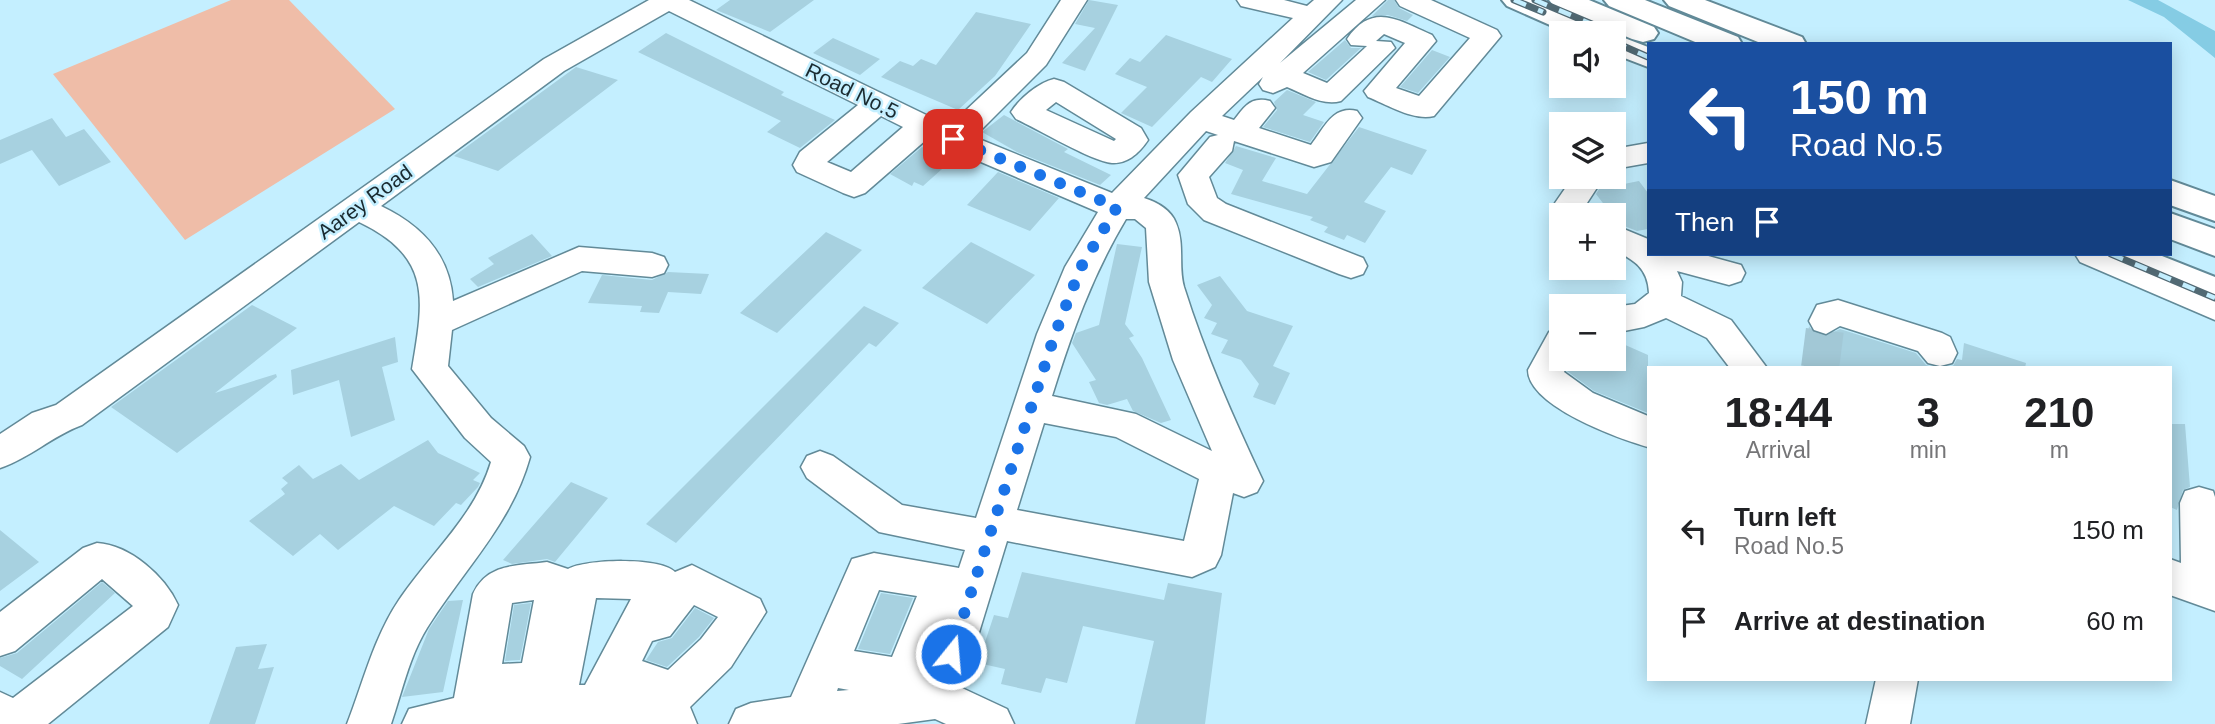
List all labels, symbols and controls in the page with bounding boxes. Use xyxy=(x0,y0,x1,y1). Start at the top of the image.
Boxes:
map controls xyxy=(1549,21,1626,371)
button: sound xyxy=(1549,21,1626,98)
street label: Road No.5 xyxy=(802,58,902,123)
icon: left xyxy=(1675,70,1766,161)
text: 150 m xyxy=(1790,70,1929,124)
pin xyxy=(923,109,983,169)
button: layers xyxy=(1549,112,1626,189)
icon: arrive xyxy=(934,120,972,158)
text: Road No.5 xyxy=(1790,127,1943,163)
street label: Aarey Road xyxy=(313,160,416,243)
button: + xyxy=(1549,203,1626,280)
icon: arrive xyxy=(1748,203,1786,241)
text: Then xyxy=(1675,207,1734,237)
button: − xyxy=(1549,294,1626,371)
text: 18:44 xyxy=(1725,389,1832,436)
text: 3 xyxy=(1916,389,1940,436)
text: 210 xyxy=(2024,389,2094,436)
text: Arrival xyxy=(1746,437,1811,463)
text: min xyxy=(1910,437,1947,463)
text: m xyxy=(2050,437,2069,463)
text: Turn left xyxy=(1734,502,1836,532)
icon: left xyxy=(1675,512,1713,550)
text: 150 m xyxy=(2072,515,2144,545)
text: Road No.5 xyxy=(1734,533,1844,559)
icon: arrive xyxy=(1675,603,1713,641)
text: Arrive at destination xyxy=(1734,606,1985,636)
text: 60 m xyxy=(2086,606,2144,636)
position arrow xyxy=(914,617,988,691)

